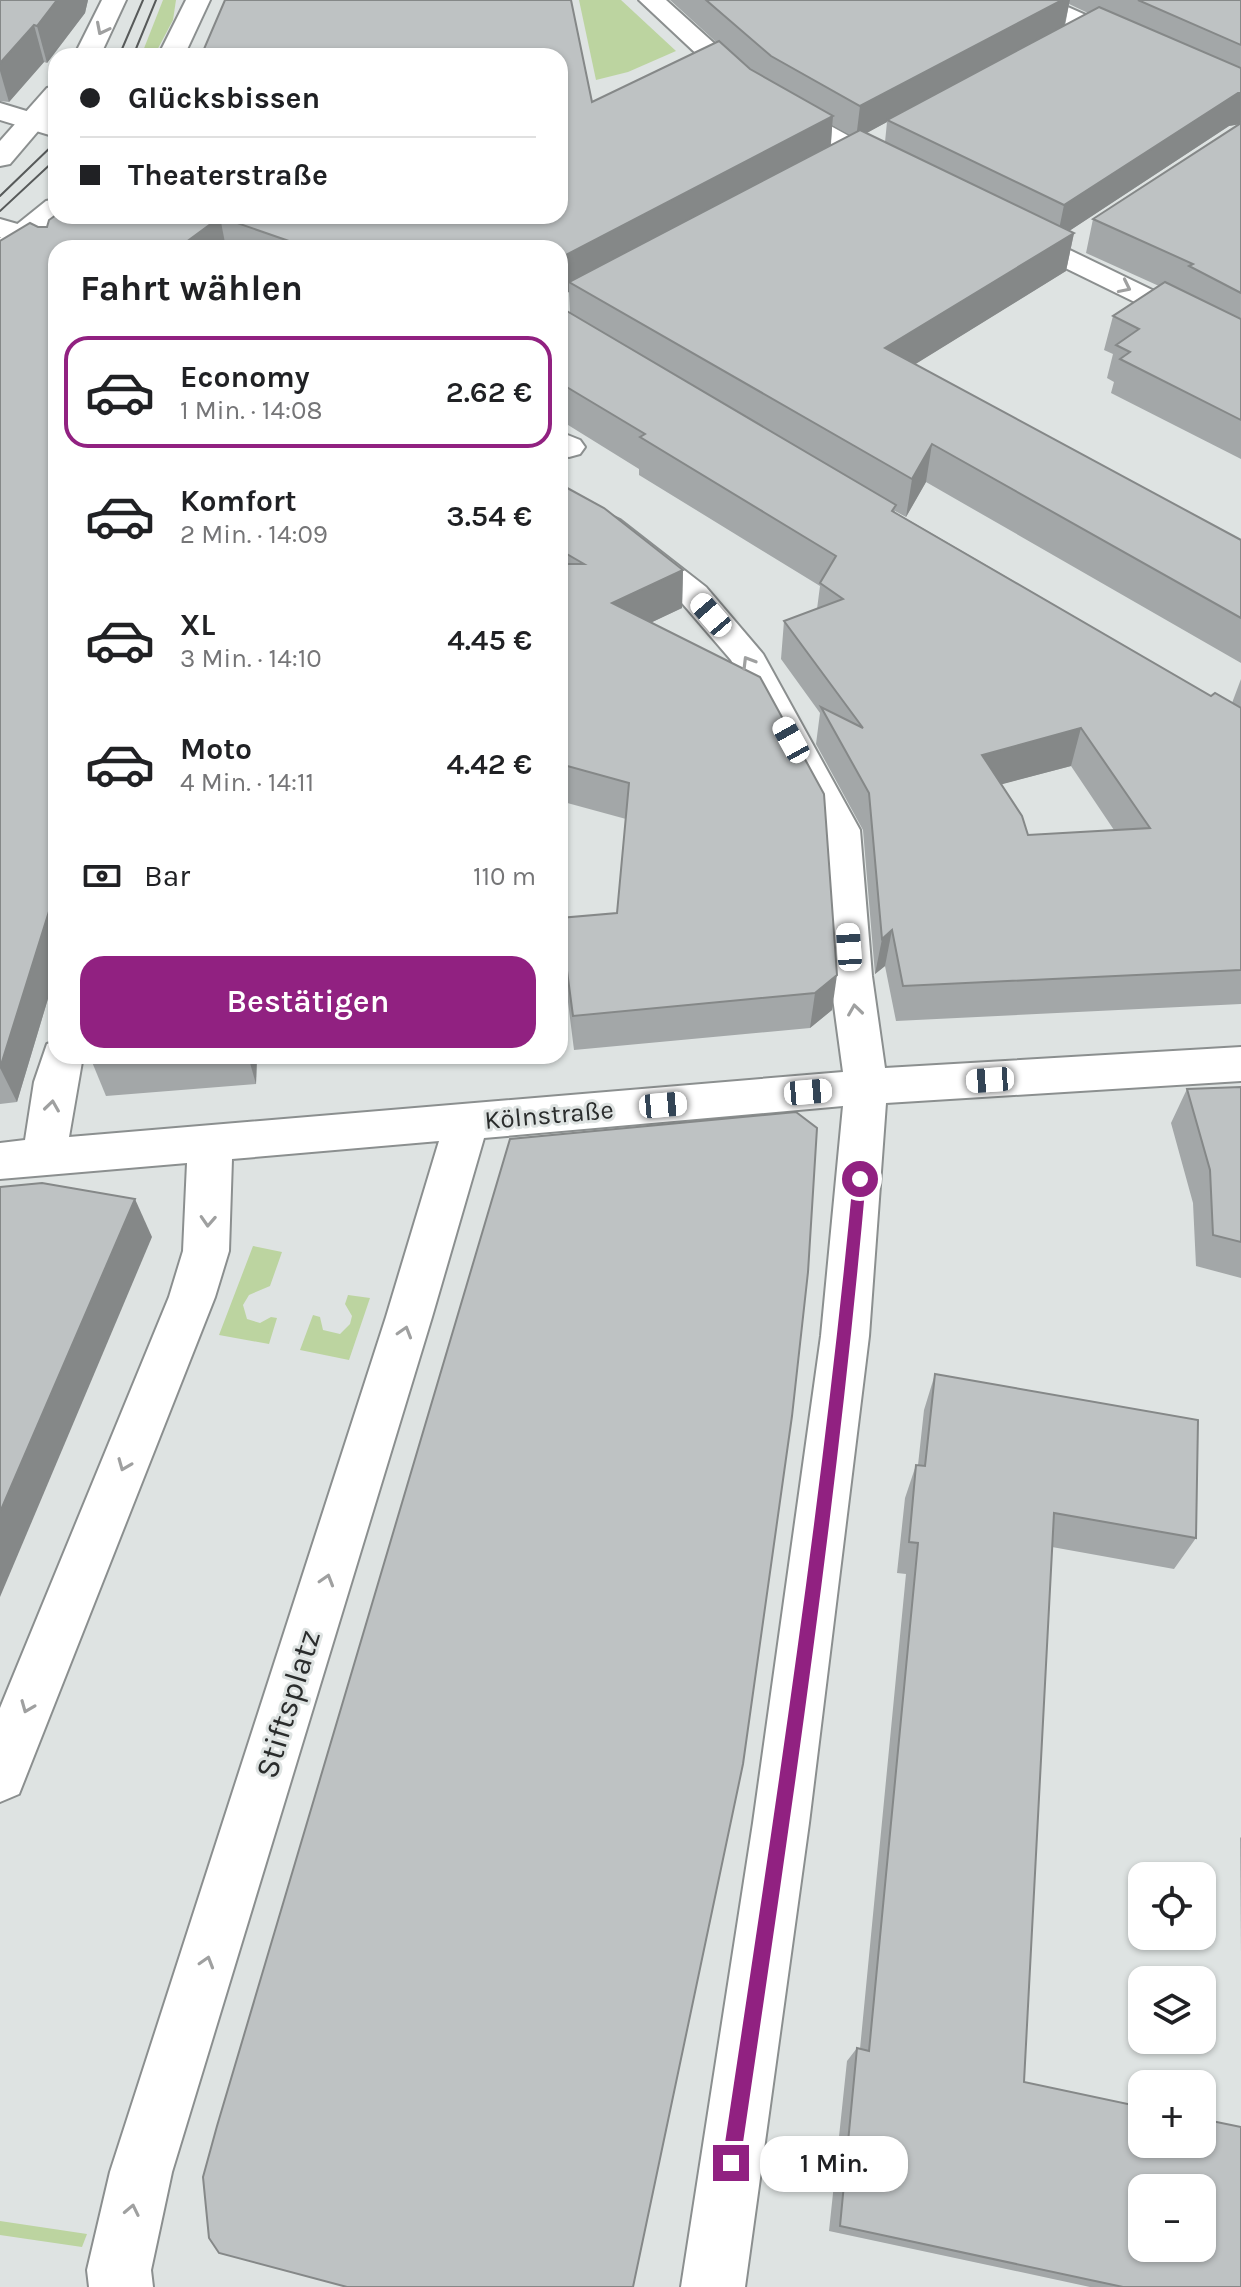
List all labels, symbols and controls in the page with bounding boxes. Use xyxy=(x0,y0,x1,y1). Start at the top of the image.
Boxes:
one-way arrow xyxy=(96,20,111,35)
text: Glücksbissen xyxy=(128,80,320,116)
text: Theaterstraße xyxy=(128,157,328,193)
text: Fahrt wählen xyxy=(80,267,303,309)
one-way arrow xyxy=(1116,277,1131,293)
icon: car xyxy=(84,356,156,428)
text: Economy xyxy=(180,359,310,395)
text: 2.62 € xyxy=(446,374,532,410)
text: 1 Min. · 14:08 xyxy=(180,395,322,426)
icon: car xyxy=(84,480,156,552)
text: Komfort xyxy=(180,483,297,519)
text: 3.54 € xyxy=(446,498,532,534)
text: 2 Min. · 14:09 xyxy=(180,519,328,550)
car xyxy=(686,589,736,641)
icon: car xyxy=(84,604,156,676)
text: XL xyxy=(180,607,215,643)
text: 4.45 € xyxy=(447,622,532,658)
text: 3 Min. · 14:10 xyxy=(180,643,322,674)
one-way arrow xyxy=(743,657,758,671)
car xyxy=(769,713,813,767)
icon: car xyxy=(84,728,156,800)
text: Moto xyxy=(180,731,252,767)
text: 4.42 € xyxy=(446,746,532,782)
text: 4 Min. · 14:11 xyxy=(180,767,314,798)
icon: cash xyxy=(80,854,124,898)
text: Bar xyxy=(144,858,190,894)
text: 110 m xyxy=(473,861,536,892)
car xyxy=(835,922,863,972)
button: Bestätigen xyxy=(80,956,536,1048)
one-way arrow xyxy=(847,1003,864,1016)
car xyxy=(965,1066,1015,1094)
car xyxy=(783,1078,833,1106)
car xyxy=(638,1091,688,1119)
street label: Kölnstraße xyxy=(483,1094,615,1136)
one-way arrow xyxy=(43,1100,60,1113)
route start xyxy=(842,1161,878,1197)
one-way arrow xyxy=(199,1215,216,1228)
one-way arrow xyxy=(395,1325,411,1339)
one-way arrow xyxy=(117,1457,134,1471)
one-way arrow xyxy=(317,1574,333,1588)
street label: Stiftsplatz xyxy=(248,1625,328,1783)
one-way arrow xyxy=(21,1699,37,1713)
map controls xyxy=(1128,1862,1216,2262)
button: locate xyxy=(1128,1862,1216,1950)
one-way arrow xyxy=(198,1955,214,1969)
button: layers xyxy=(1128,1966,1216,2054)
button: + xyxy=(1128,2070,1216,2158)
callout: 1 Min. xyxy=(759,2135,907,2191)
route end xyxy=(713,2145,749,2181)
text: 1 Min. xyxy=(800,2148,868,2179)
button: − xyxy=(1128,2174,1216,2262)
one-way arrow xyxy=(123,2204,140,2218)

